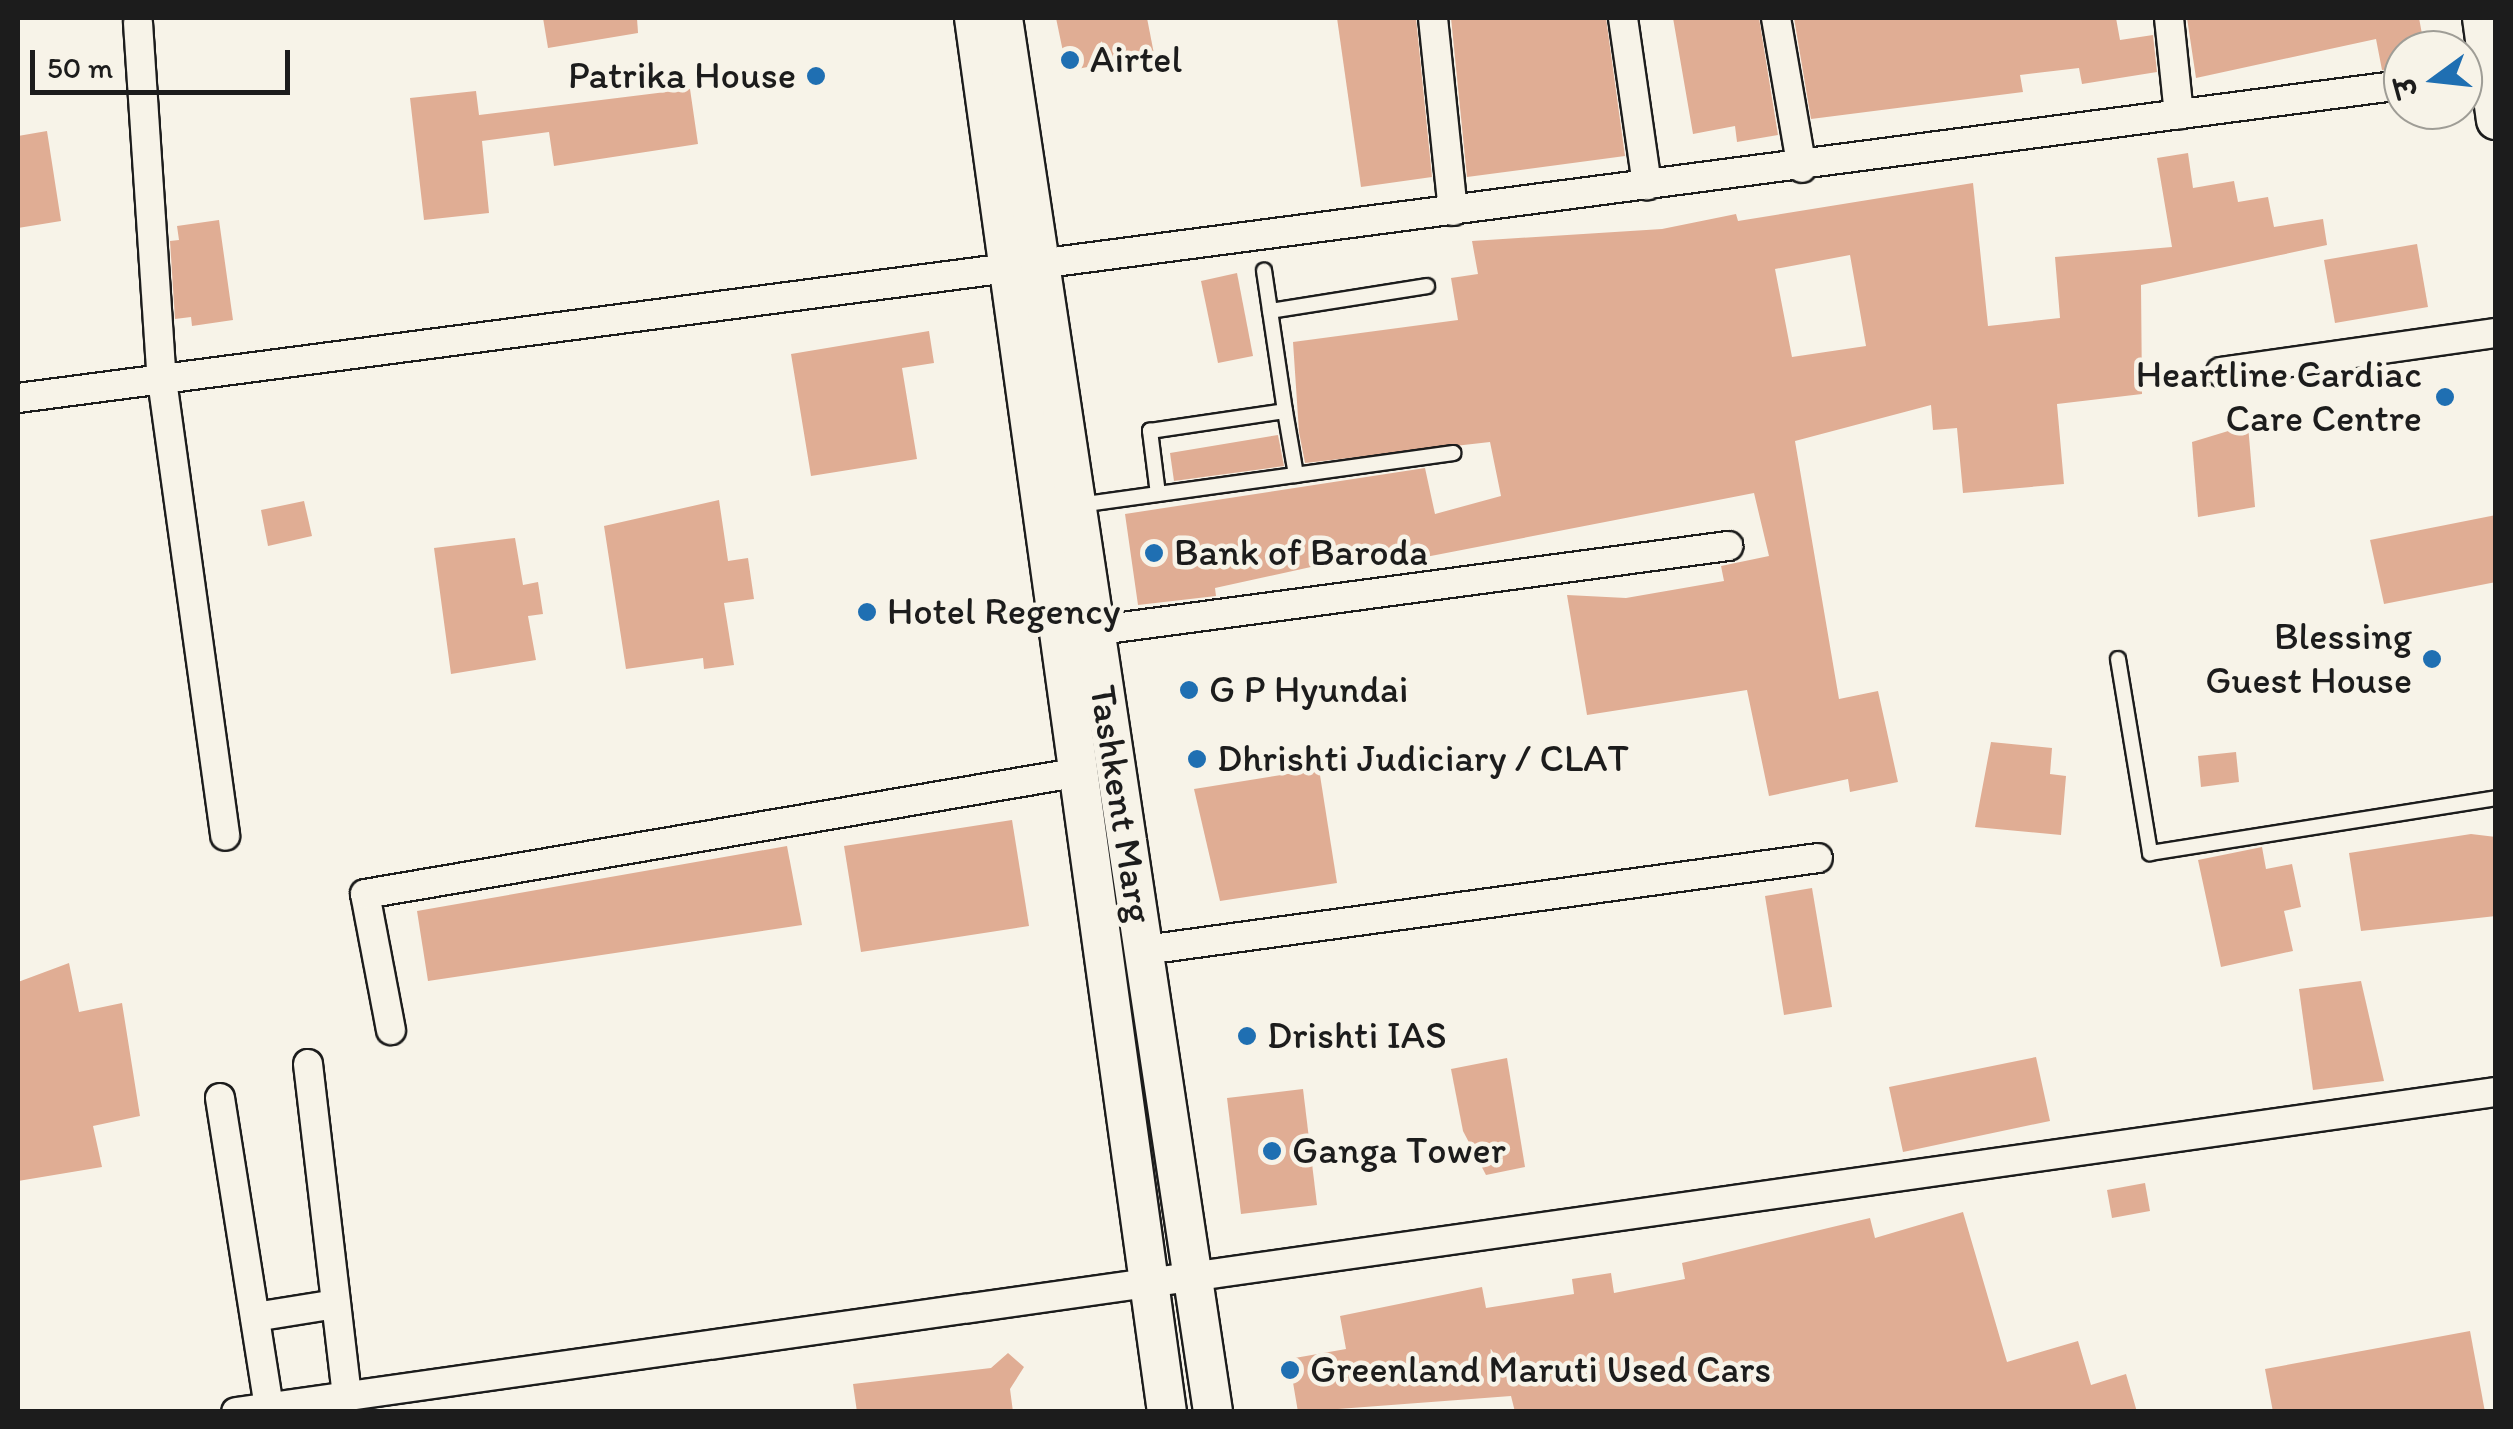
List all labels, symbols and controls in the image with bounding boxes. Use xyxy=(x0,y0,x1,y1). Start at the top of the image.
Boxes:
scale bar xyxy=(35,30,295,92)
north arrow xyxy=(2383,30,2483,130)
place label: Airtel xyxy=(1090,37,1182,83)
text: 50 m xyxy=(47,49,113,86)
marker: Airtel xyxy=(1059,49,1081,71)
place label: Patrika House xyxy=(568,53,796,99)
marker: Patrika House xyxy=(805,65,827,87)
text: उ xyxy=(2387,74,2425,101)
place label: Heartline Cardiac Care Centre xyxy=(2134,352,2422,442)
marker: Heartline Cardiac Care Centre xyxy=(2432,384,2458,410)
place label: Bank of Baroda xyxy=(1174,530,1429,576)
marker: Bank of Baroda xyxy=(1143,542,1165,564)
place label: Hotel Regency xyxy=(887,589,1118,635)
marker: Hotel Regency xyxy=(856,601,878,623)
place label: Blessing Guest House xyxy=(2205,614,2412,704)
marker: Blessing Guest House xyxy=(2421,648,2443,670)
place label: G P Hyundai xyxy=(1209,667,1408,713)
marker: G P Hyundai xyxy=(1178,679,1200,701)
street label: Tashkent Marg xyxy=(1080,682,1162,926)
place label: Dhrishti Judiciary / CLAT xyxy=(1217,736,1629,782)
marker: Dhrishti Judiciary / CLAT xyxy=(1186,748,1208,770)
place label: Drishti IAS xyxy=(1267,1013,1447,1059)
marker: Drishti IAS xyxy=(1236,1025,1258,1047)
place label: Ganga Tower xyxy=(1292,1128,1501,1174)
marker: Ganga Tower xyxy=(1261,1140,1283,1162)
place label: Greenland Maruti Used Cars xyxy=(1310,1347,1772,1393)
marker: Greenland Maruti Used Cars xyxy=(1279,1359,1301,1381)

